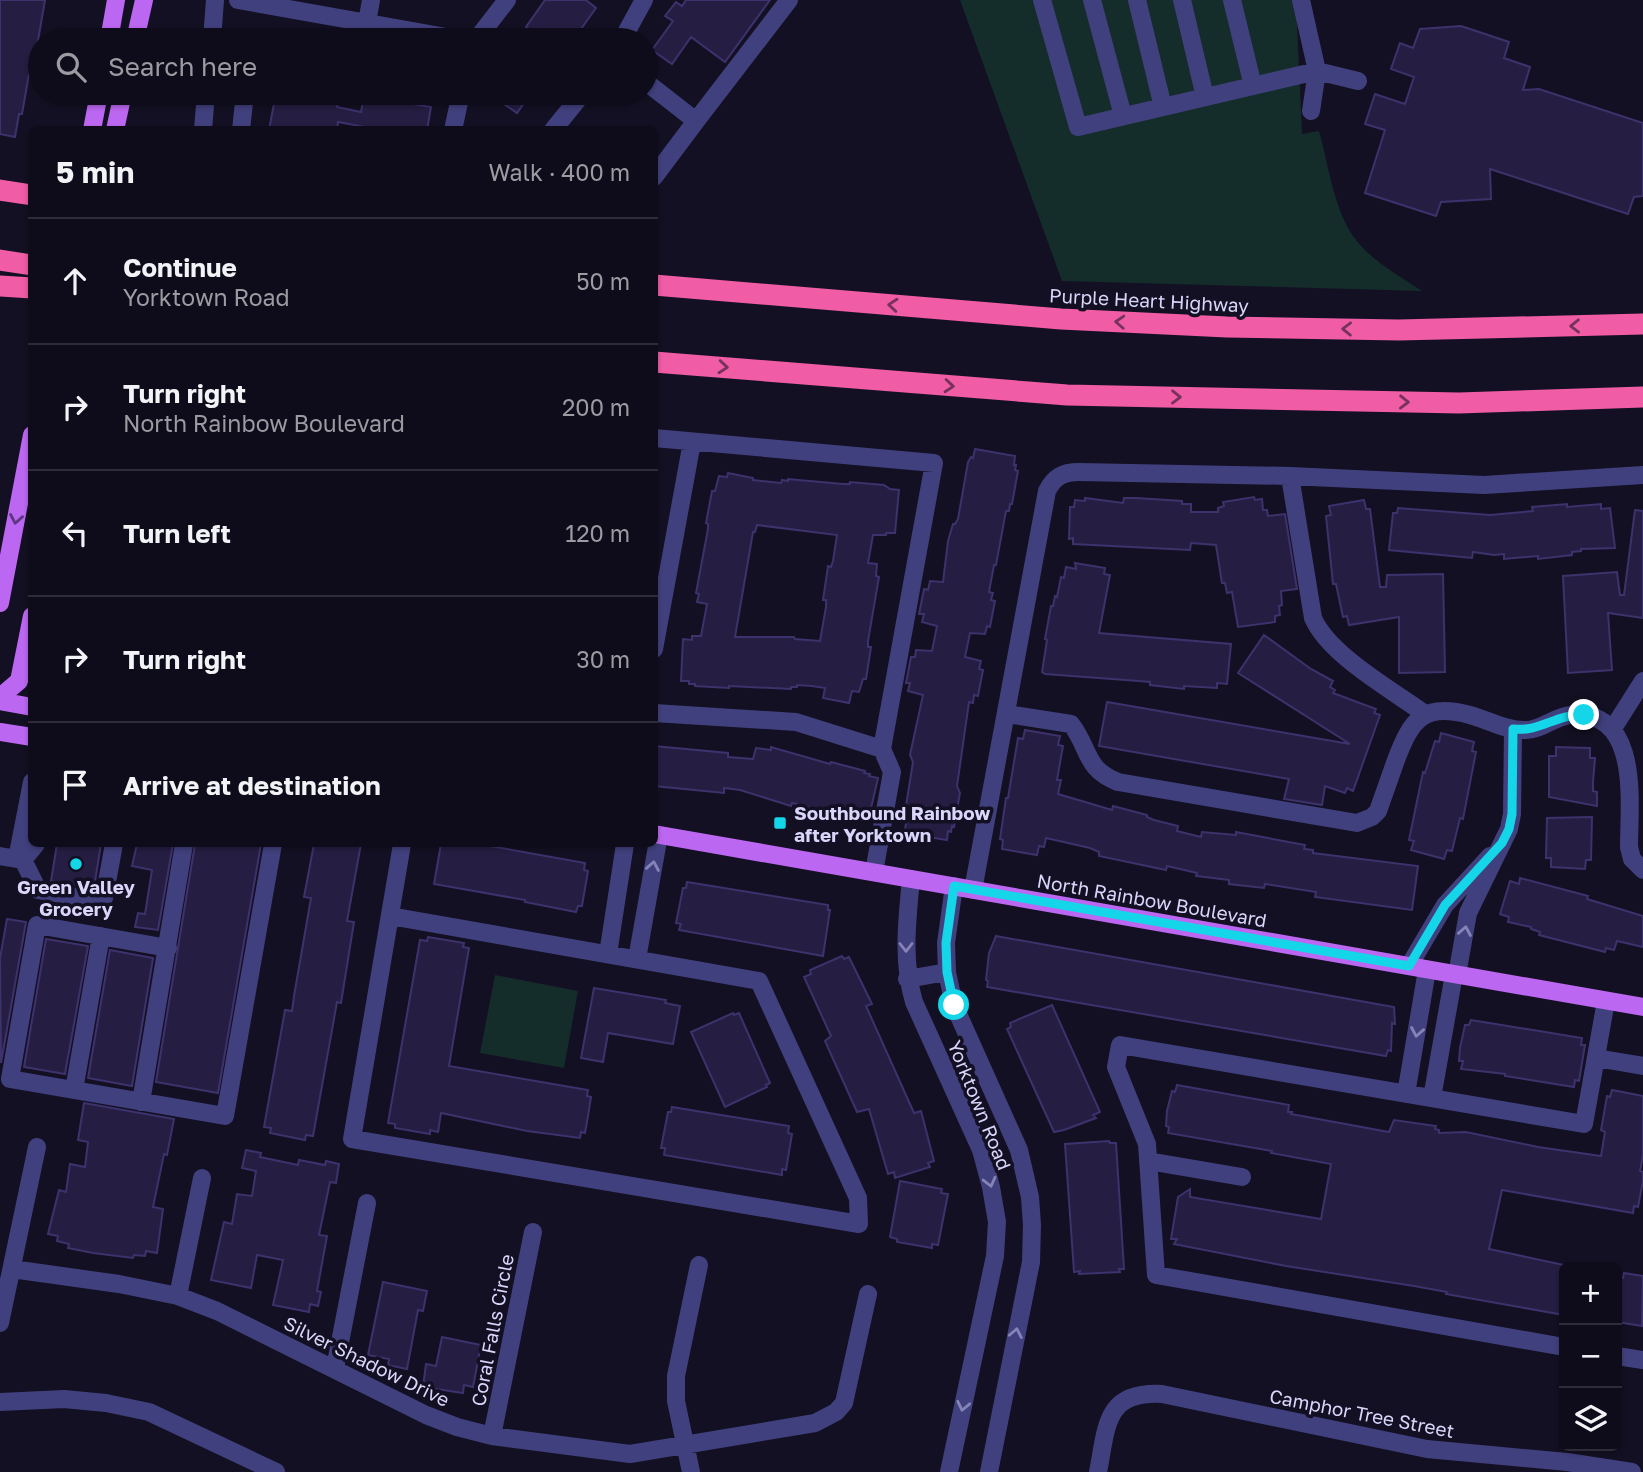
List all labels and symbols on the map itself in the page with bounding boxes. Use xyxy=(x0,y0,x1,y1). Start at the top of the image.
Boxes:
street label: Purple Heart Highway xyxy=(1049,283,1250,317)
one-way arrow xyxy=(887,298,898,313)
one-way arrow xyxy=(1114,315,1125,330)
one-way arrow xyxy=(1569,318,1580,334)
one-way arrow xyxy=(1342,321,1352,337)
one-way arrow xyxy=(717,359,728,374)
one-way arrow xyxy=(944,378,955,393)
one-way arrow xyxy=(1171,390,1182,405)
one-way arrow xyxy=(1399,394,1410,410)
one-way arrow xyxy=(9,513,24,525)
route end xyxy=(1568,699,1599,730)
place label: Southbound Rainbow after Yorktown xyxy=(794,801,990,846)
marker: Southbound Rainbow after Yorktown xyxy=(772,815,788,831)
marker: Green Valley Grocery xyxy=(68,856,84,872)
one-way arrow xyxy=(645,860,660,872)
street label: North Rainbow Boulevard xyxy=(1035,868,1269,932)
place label: Green Valley Grocery xyxy=(17,875,136,920)
one-way arrow xyxy=(1457,925,1472,937)
one-way arrow xyxy=(898,942,914,953)
route start xyxy=(938,989,969,1020)
one-way arrow xyxy=(1410,1026,1425,1038)
street label: Yorktown Road xyxy=(944,1037,1016,1173)
one-way arrow xyxy=(982,1176,996,1188)
street label: Coral Falls Circle xyxy=(466,1252,518,1408)
street label: Silver Shadow Drive xyxy=(281,1311,453,1411)
one-way arrow xyxy=(1008,1327,1023,1339)
street label: Camphor Tree Street xyxy=(1268,1384,1456,1442)
one-way arrow xyxy=(957,1400,972,1412)

